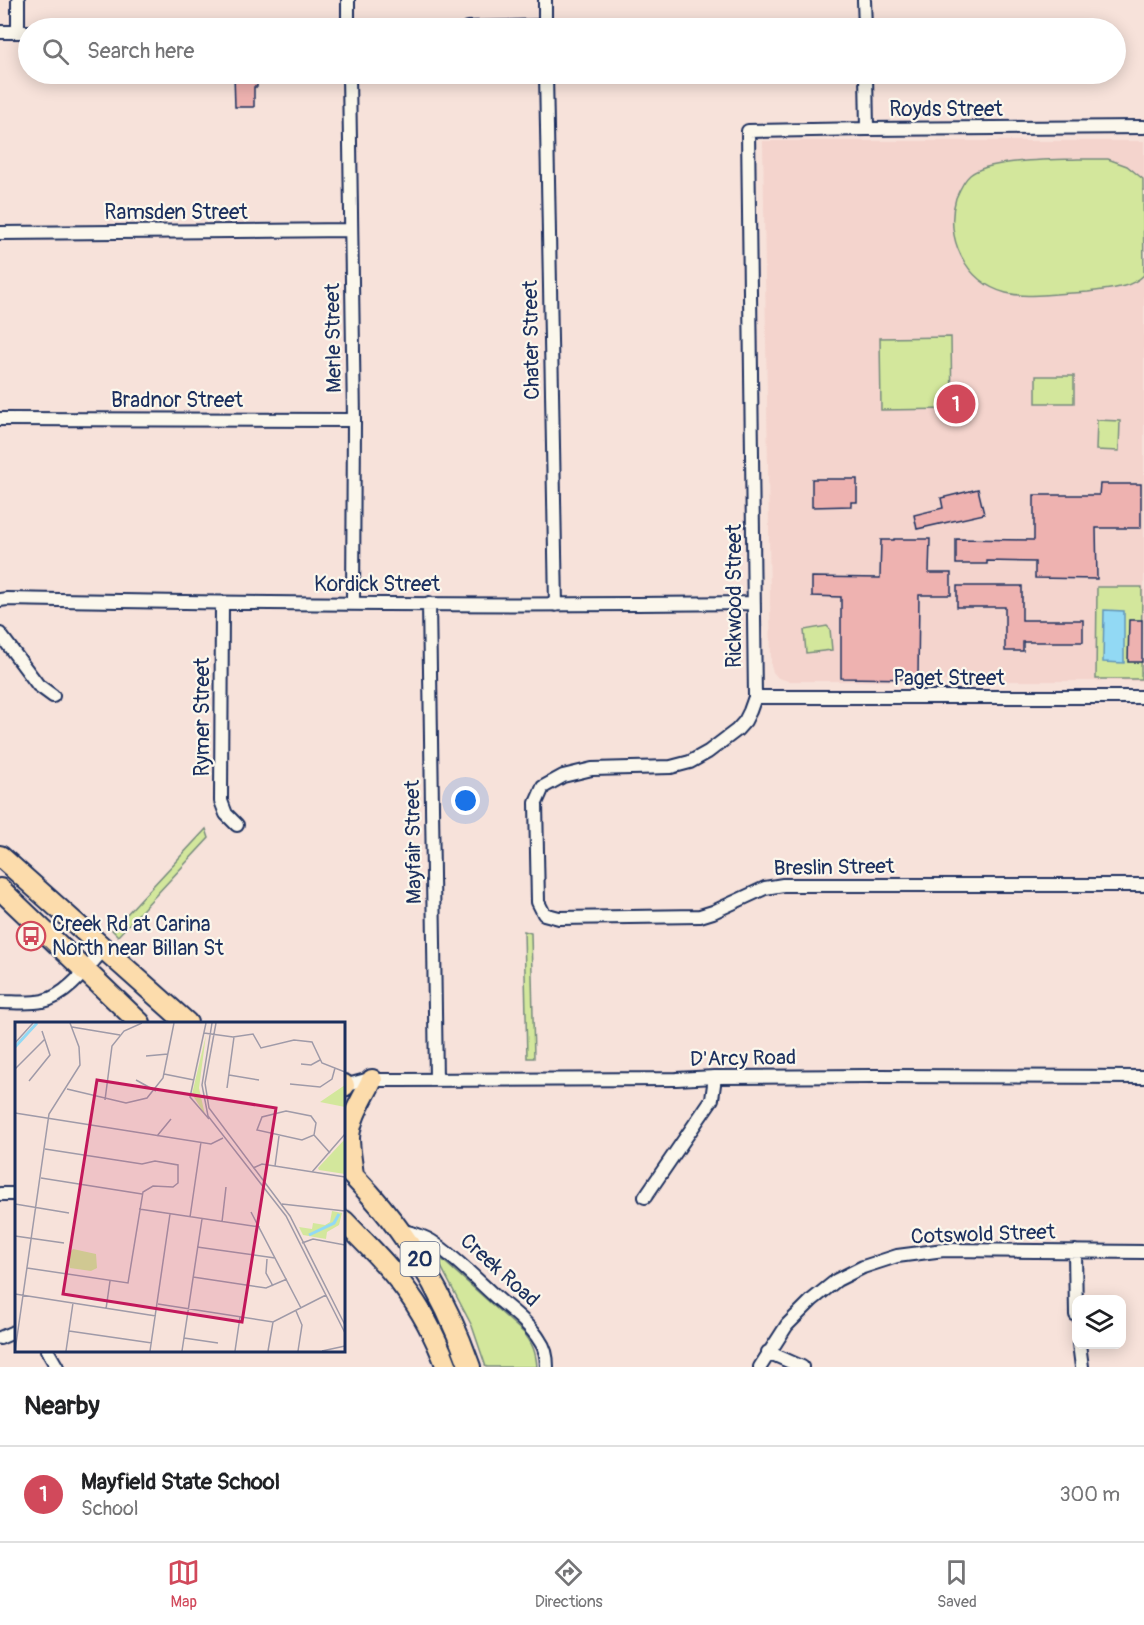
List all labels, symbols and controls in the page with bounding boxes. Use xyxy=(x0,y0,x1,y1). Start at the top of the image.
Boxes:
search box xyxy=(18,18,1126,84)
icon: search xyxy=(39,35,72,68)
text: Search here xyxy=(87,37,194,65)
street label: Royds Street xyxy=(889,96,1003,123)
street label: Ramsden Street xyxy=(104,199,248,226)
street label: Chater Street xyxy=(517,279,546,400)
street label: Merle Street xyxy=(319,282,348,393)
pin: 1 xyxy=(936,382,976,426)
street label: Bradnor Street xyxy=(111,387,244,414)
street label: Rickwood Street xyxy=(721,524,748,668)
street label: Kordick Street xyxy=(314,571,441,598)
street label: Rymer Street xyxy=(189,657,216,777)
street label: Paget Street xyxy=(893,665,1005,692)
street label: Mayfair Street xyxy=(399,779,428,904)
your location xyxy=(451,786,480,815)
street label: Breslin Street xyxy=(773,853,895,882)
place label: Creek Rd at Carina North near Billan St xyxy=(52,911,224,962)
bus stop icon: Creek Rd at Carina North near Billan St xyxy=(15,920,47,952)
inset map xyxy=(15,1022,345,1352)
street label: D'Arcy Road xyxy=(690,1044,796,1073)
street label: Cotswold Street xyxy=(910,1218,1056,1251)
street label: Creek Road xyxy=(454,1228,545,1313)
road number: 20 xyxy=(400,1242,440,1276)
map controls xyxy=(1072,1295,1126,1349)
button: layers xyxy=(1072,1295,1126,1349)
text: Nearby xyxy=(24,1390,100,1422)
text: Mayfield State School xyxy=(81,1468,280,1496)
text: 1 xyxy=(40,1482,47,1507)
text: 300 m xyxy=(1059,1482,1120,1507)
text: School xyxy=(81,1496,138,1521)
tab: Map xyxy=(167,1556,200,1612)
tab: Directions xyxy=(535,1556,603,1612)
tab: Saved xyxy=(937,1556,977,1612)

